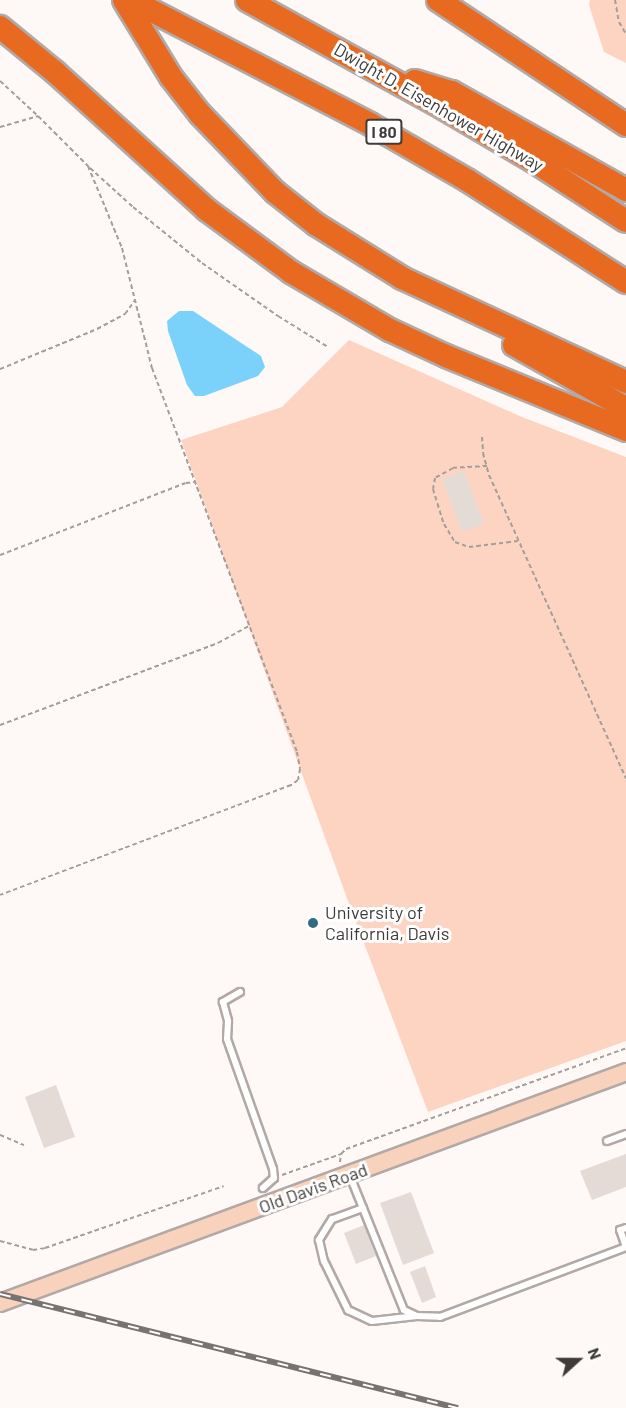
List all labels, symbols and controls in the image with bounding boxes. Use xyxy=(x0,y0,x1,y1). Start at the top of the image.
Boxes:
street label: Dwight D. Eisenhower Highway xyxy=(331,38,547,176)
road number: I 80 xyxy=(364,119,404,145)
place label: University of California, Davis xyxy=(325,902,449,944)
marker: University of California, Davis xyxy=(306,916,320,930)
street label: Old Davis Road xyxy=(256,1158,370,1218)
north arrow xyxy=(548,1330,608,1390)
text: N xyxy=(584,1345,606,1362)

